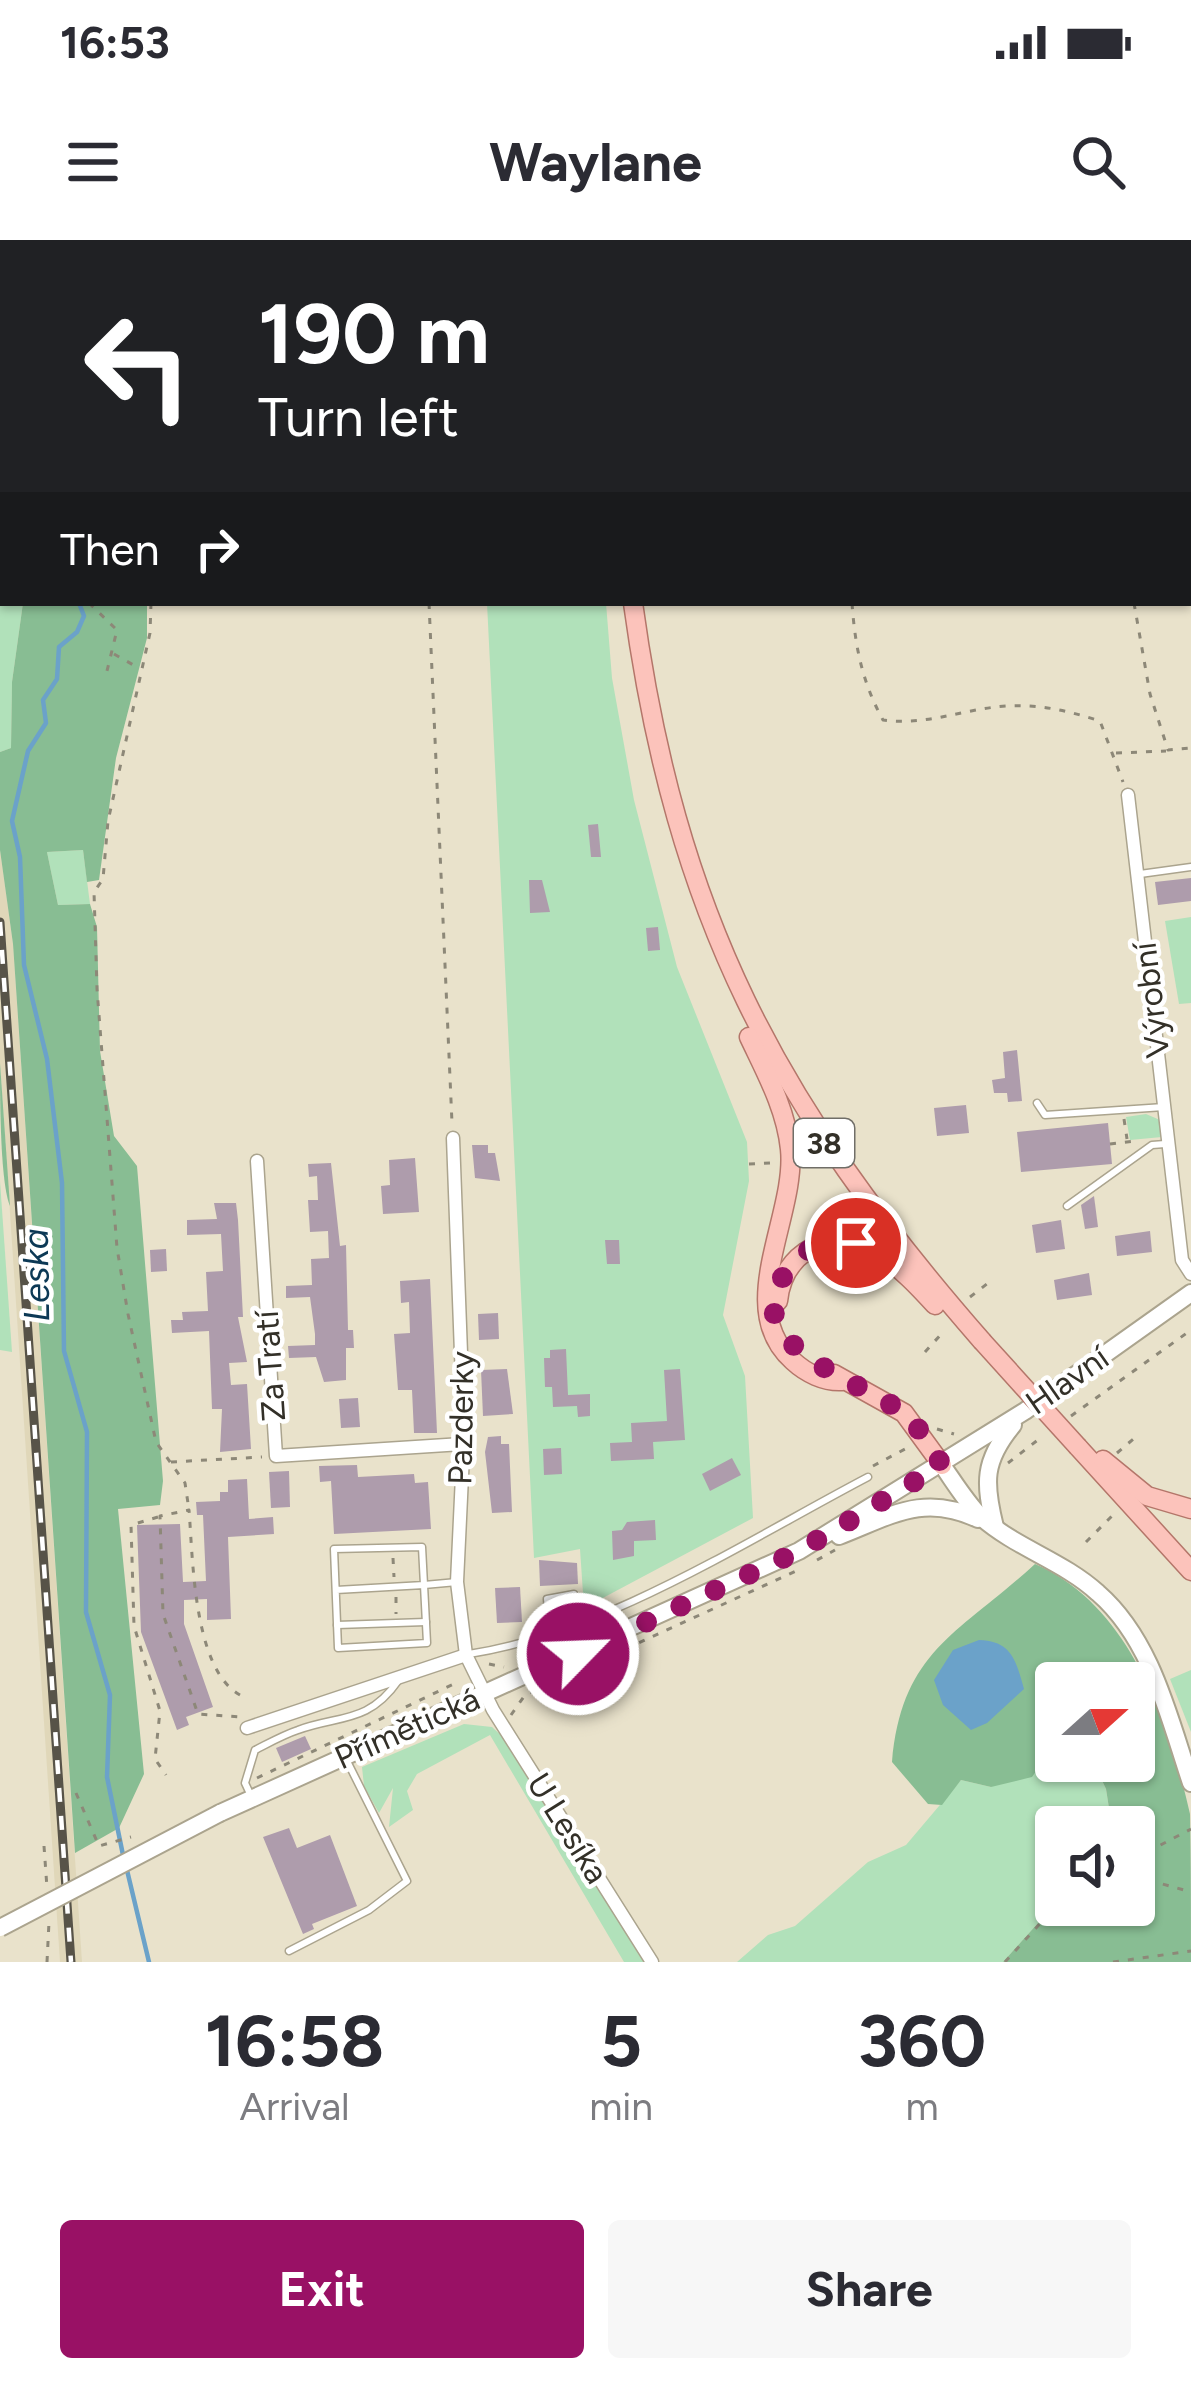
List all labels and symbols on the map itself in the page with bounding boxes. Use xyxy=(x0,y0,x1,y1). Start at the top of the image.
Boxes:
street label: Výrobní xyxy=(1124,939,1177,1060)
road number: 38 xyxy=(794,1119,854,1167)
pin xyxy=(805,1192,907,1294)
water label: Leska xyxy=(14,1228,58,1322)
street label: Za Tratí xyxy=(247,1308,293,1423)
street label: Hlavní xyxy=(1018,1337,1117,1422)
street label: Pazderky xyxy=(440,1350,482,1485)
position arrow xyxy=(515,1591,641,1717)
north arrow xyxy=(1035,1662,1155,1782)
street label: Přímětická xyxy=(329,1679,485,1777)
street label: U Lesíka xyxy=(519,1766,617,1890)

